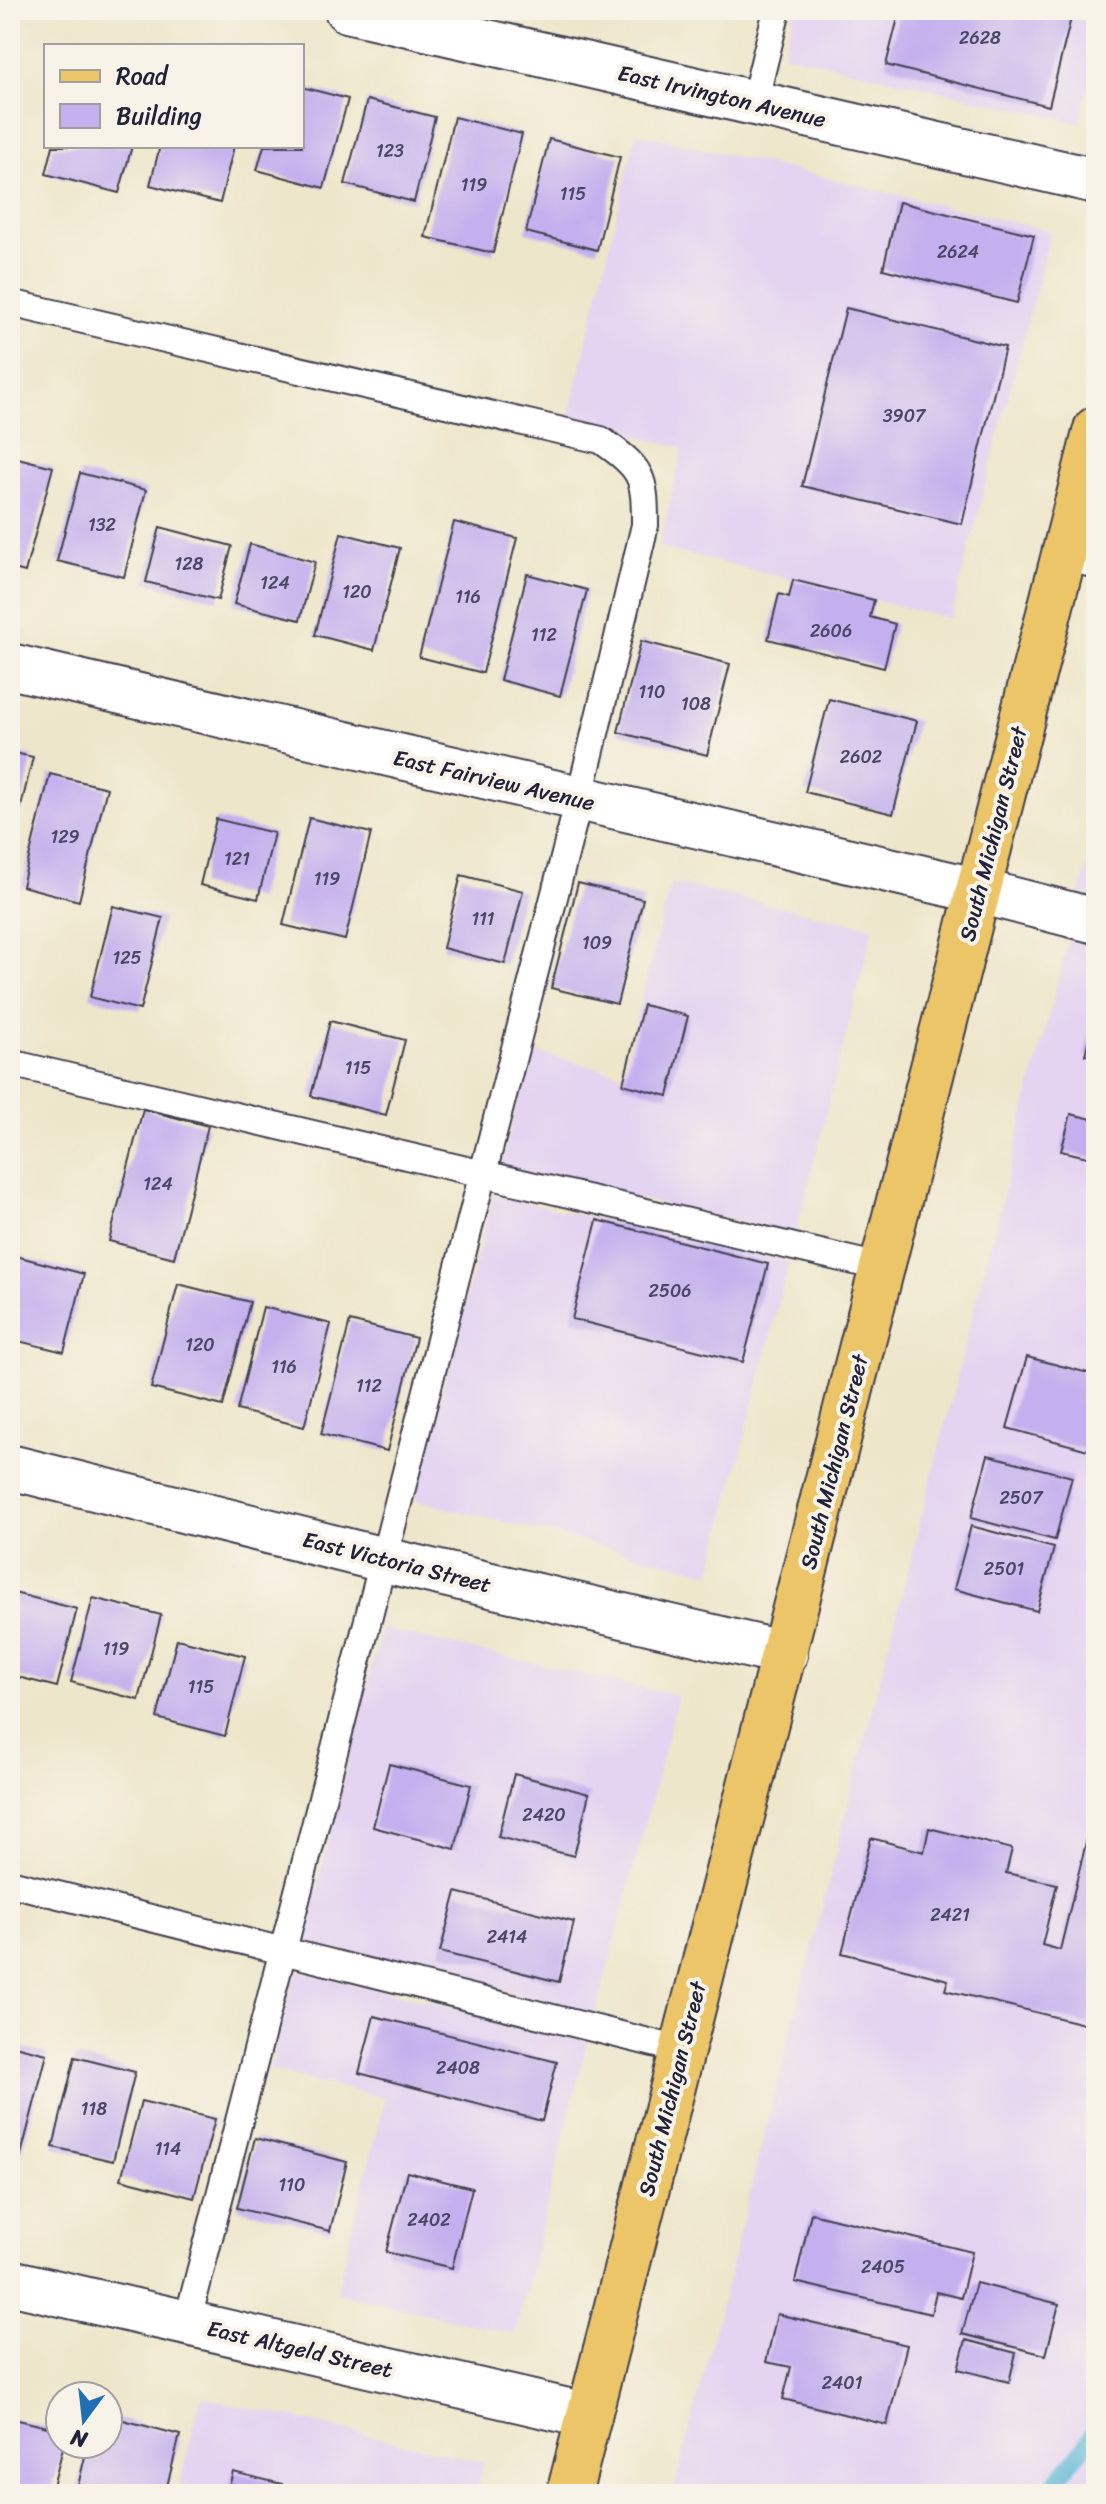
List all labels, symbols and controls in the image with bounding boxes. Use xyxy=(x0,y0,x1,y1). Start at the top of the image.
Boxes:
house number: 2628 xyxy=(959,22,1001,54)
legend xyxy=(44,44,304,148)
street label: East Irvington Avenue xyxy=(614,53,830,139)
text: Road xyxy=(116,55,170,97)
text: Building xyxy=(116,95,202,137)
house number: 123 xyxy=(376,135,404,167)
house number: 119 xyxy=(461,169,487,201)
house number: 115 xyxy=(560,178,586,210)
house number: 2624 xyxy=(937,236,979,268)
house number: 3907 xyxy=(883,400,927,432)
house number: 132 xyxy=(88,509,116,541)
house number: 128 xyxy=(175,548,204,580)
house number: 124 xyxy=(260,567,290,599)
house number: 120 xyxy=(342,576,372,608)
house number: 116 xyxy=(455,581,481,613)
house number: 2606 xyxy=(810,615,852,647)
house number: 112 xyxy=(531,619,557,651)
house number: 110 xyxy=(639,676,665,708)
house number: 108 xyxy=(681,688,711,720)
street label: South Michigan Street xyxy=(947,721,1039,946)
street label: East Fairview Avenue xyxy=(389,738,599,822)
house number: 2602 xyxy=(840,741,882,773)
house number: 129 xyxy=(50,821,80,853)
house number: 121 xyxy=(224,843,250,875)
house number: 119 xyxy=(314,863,340,895)
house number: 111 xyxy=(471,903,495,935)
house number: 109 xyxy=(582,927,612,959)
house number: 125 xyxy=(112,942,142,974)
house number: 115 xyxy=(345,1052,371,1084)
house number: 124 xyxy=(143,1168,173,1200)
house number: 2506 xyxy=(649,1275,691,1307)
house number: 120 xyxy=(185,1329,215,1361)
street label: South Michigan Street xyxy=(788,1349,880,1574)
house number: 116 xyxy=(271,1351,297,1383)
house number: 112 xyxy=(356,1370,382,1402)
house number: 2507 xyxy=(999,1482,1044,1514)
street label: East Victoria Street xyxy=(299,1520,496,1604)
house number: 2501 xyxy=(984,1553,1025,1585)
house number: 119 xyxy=(103,1633,129,1665)
house number: 115 xyxy=(188,1671,214,1703)
house number: 2420 xyxy=(522,1799,566,1831)
house number: 2421 xyxy=(930,1899,970,1931)
house number: 2414 xyxy=(487,1921,527,1953)
street label: South Michigan Street xyxy=(626,1976,718,2201)
house number: 2408 xyxy=(436,2052,480,2084)
house number: 118 xyxy=(81,2093,107,2125)
house number: 114 xyxy=(155,2133,181,2165)
house number: 110 xyxy=(279,2169,305,2201)
house number: 2402 xyxy=(407,2204,451,2236)
house number: 2405 xyxy=(861,2251,905,2283)
street label: East Altgeld Street xyxy=(203,2309,397,2389)
house number: 2401 xyxy=(822,2367,863,2399)
north arrow xyxy=(44,2380,124,2460)
text: N xyxy=(66,2418,92,2460)

